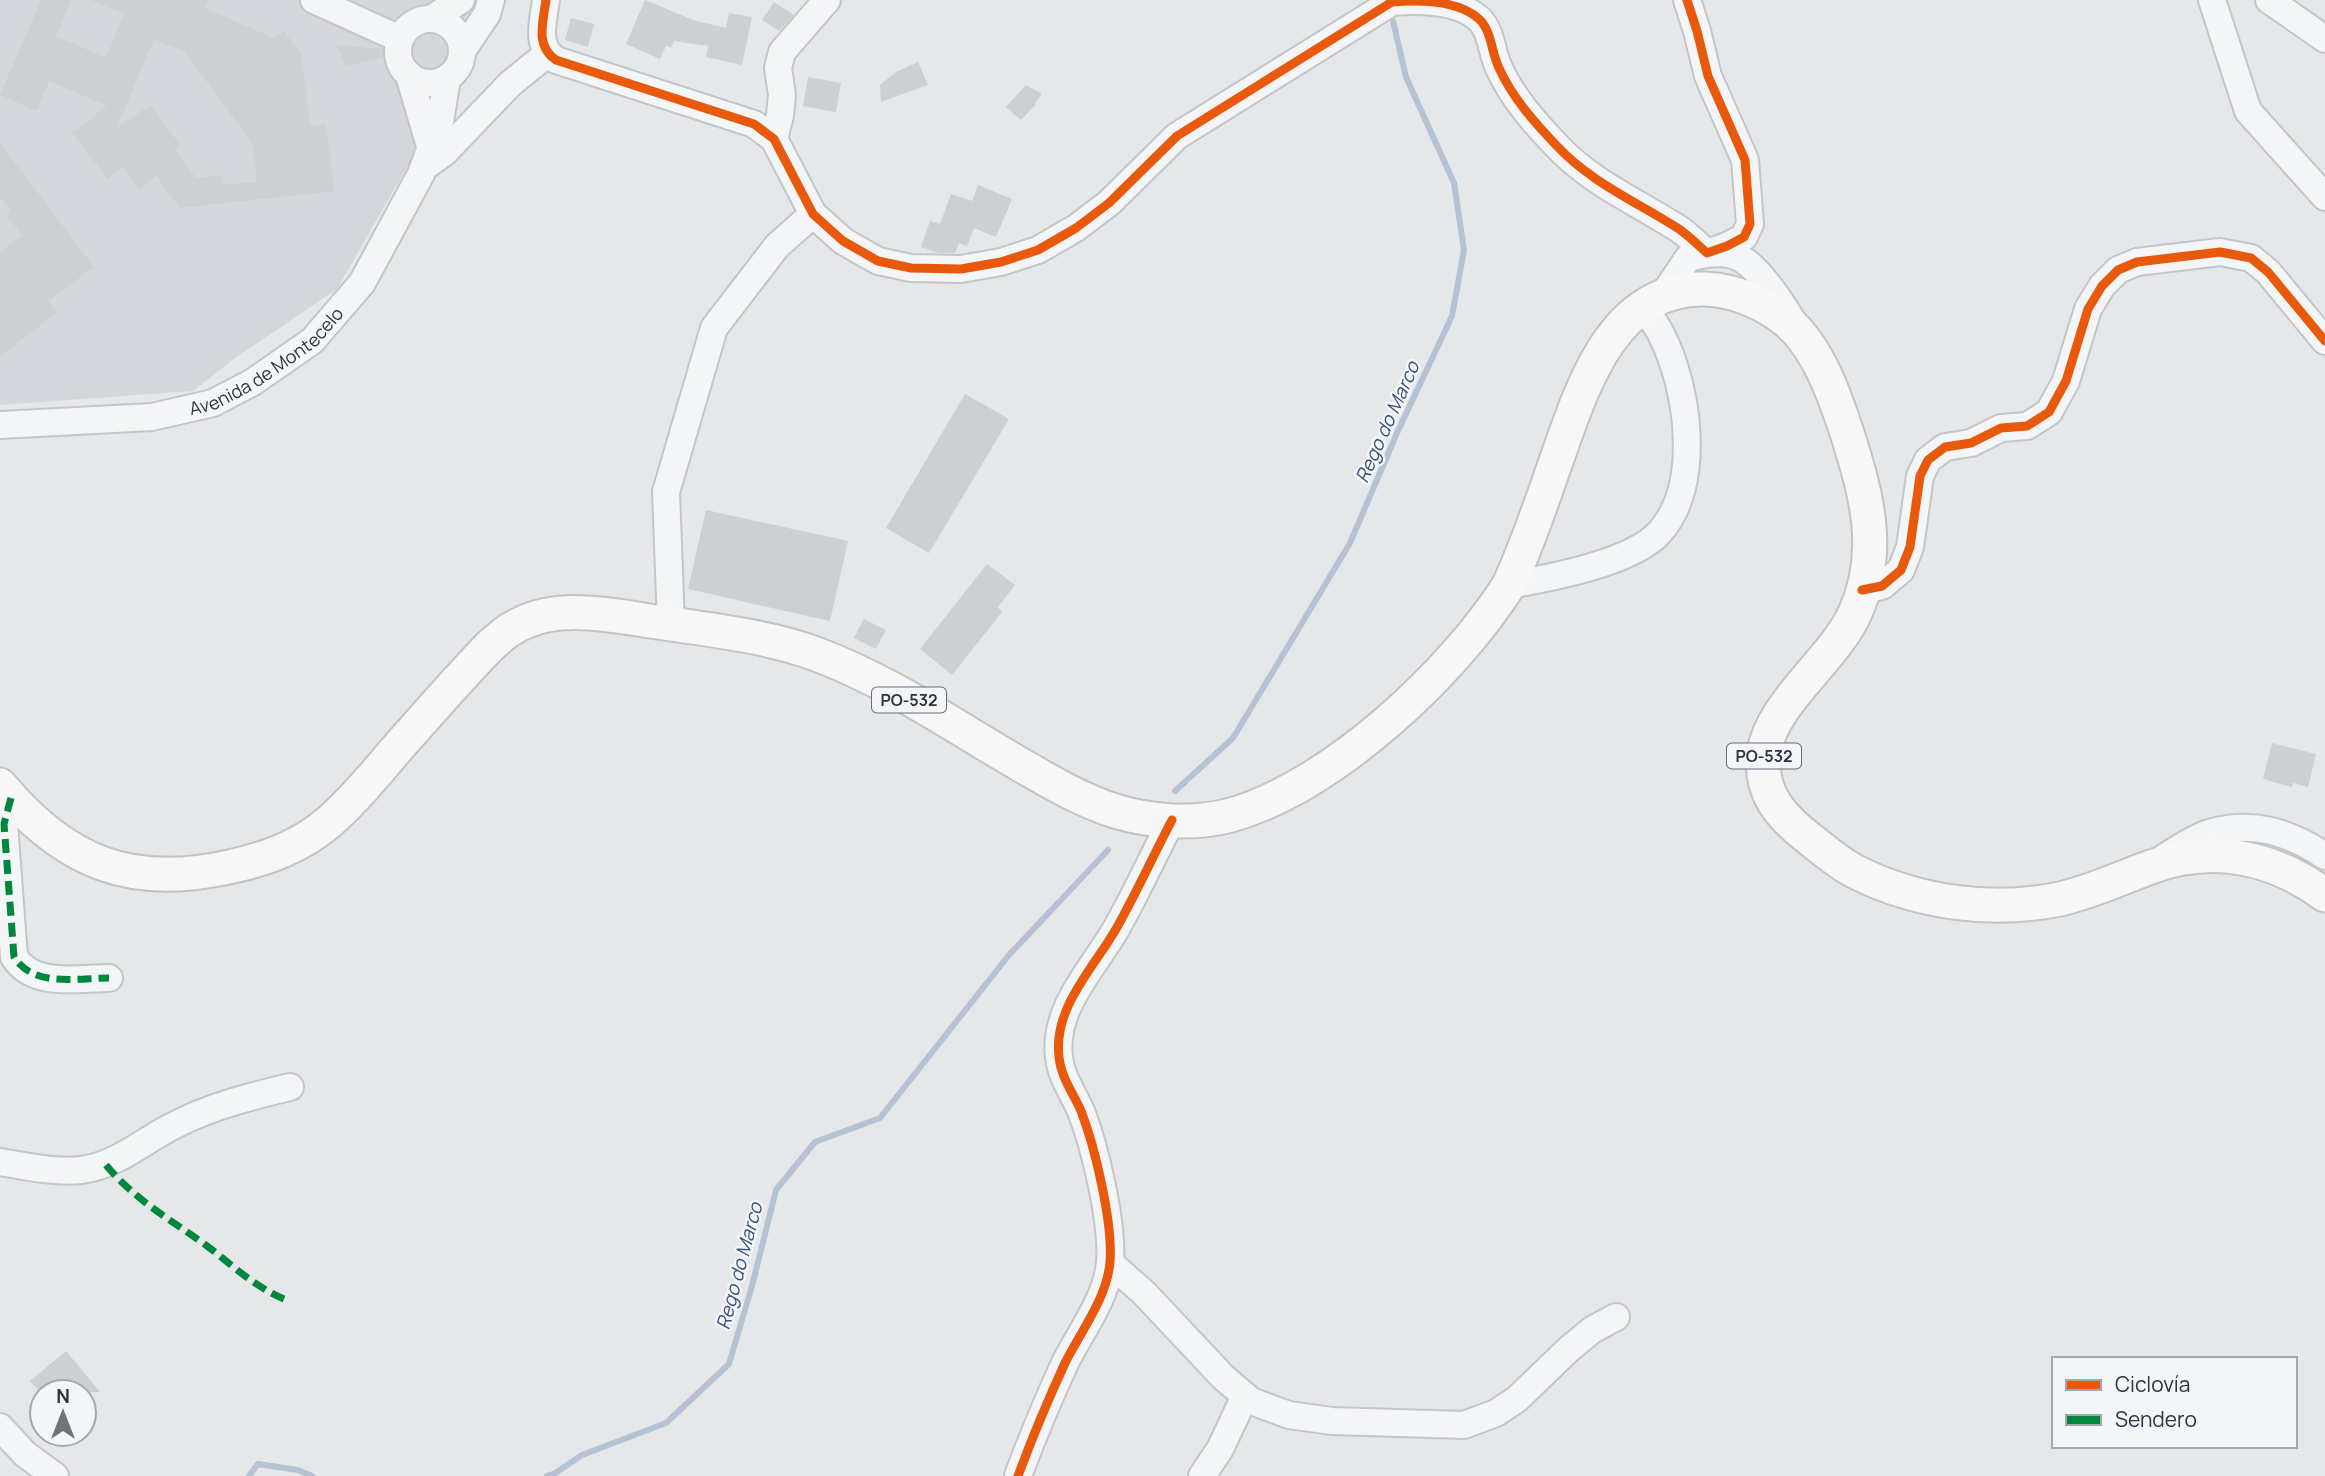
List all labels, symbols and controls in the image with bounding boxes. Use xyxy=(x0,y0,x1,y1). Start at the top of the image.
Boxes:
street label: Avenida de Montecelo xyxy=(187,302,348,420)
water label: Rego do Marco xyxy=(1349,356,1426,487)
road number: PO-532 xyxy=(872,688,946,712)
road number: PO-532 xyxy=(1727,744,1801,768)
water label: Rego do Marco xyxy=(710,1198,769,1332)
legend xyxy=(2052,1357,2297,1448)
text: Ciclovía xyxy=(2115,1370,2190,1398)
north arrow xyxy=(28,1378,98,1448)
text: N xyxy=(56,1383,70,1409)
text: Sendero xyxy=(2115,1405,2197,1433)

